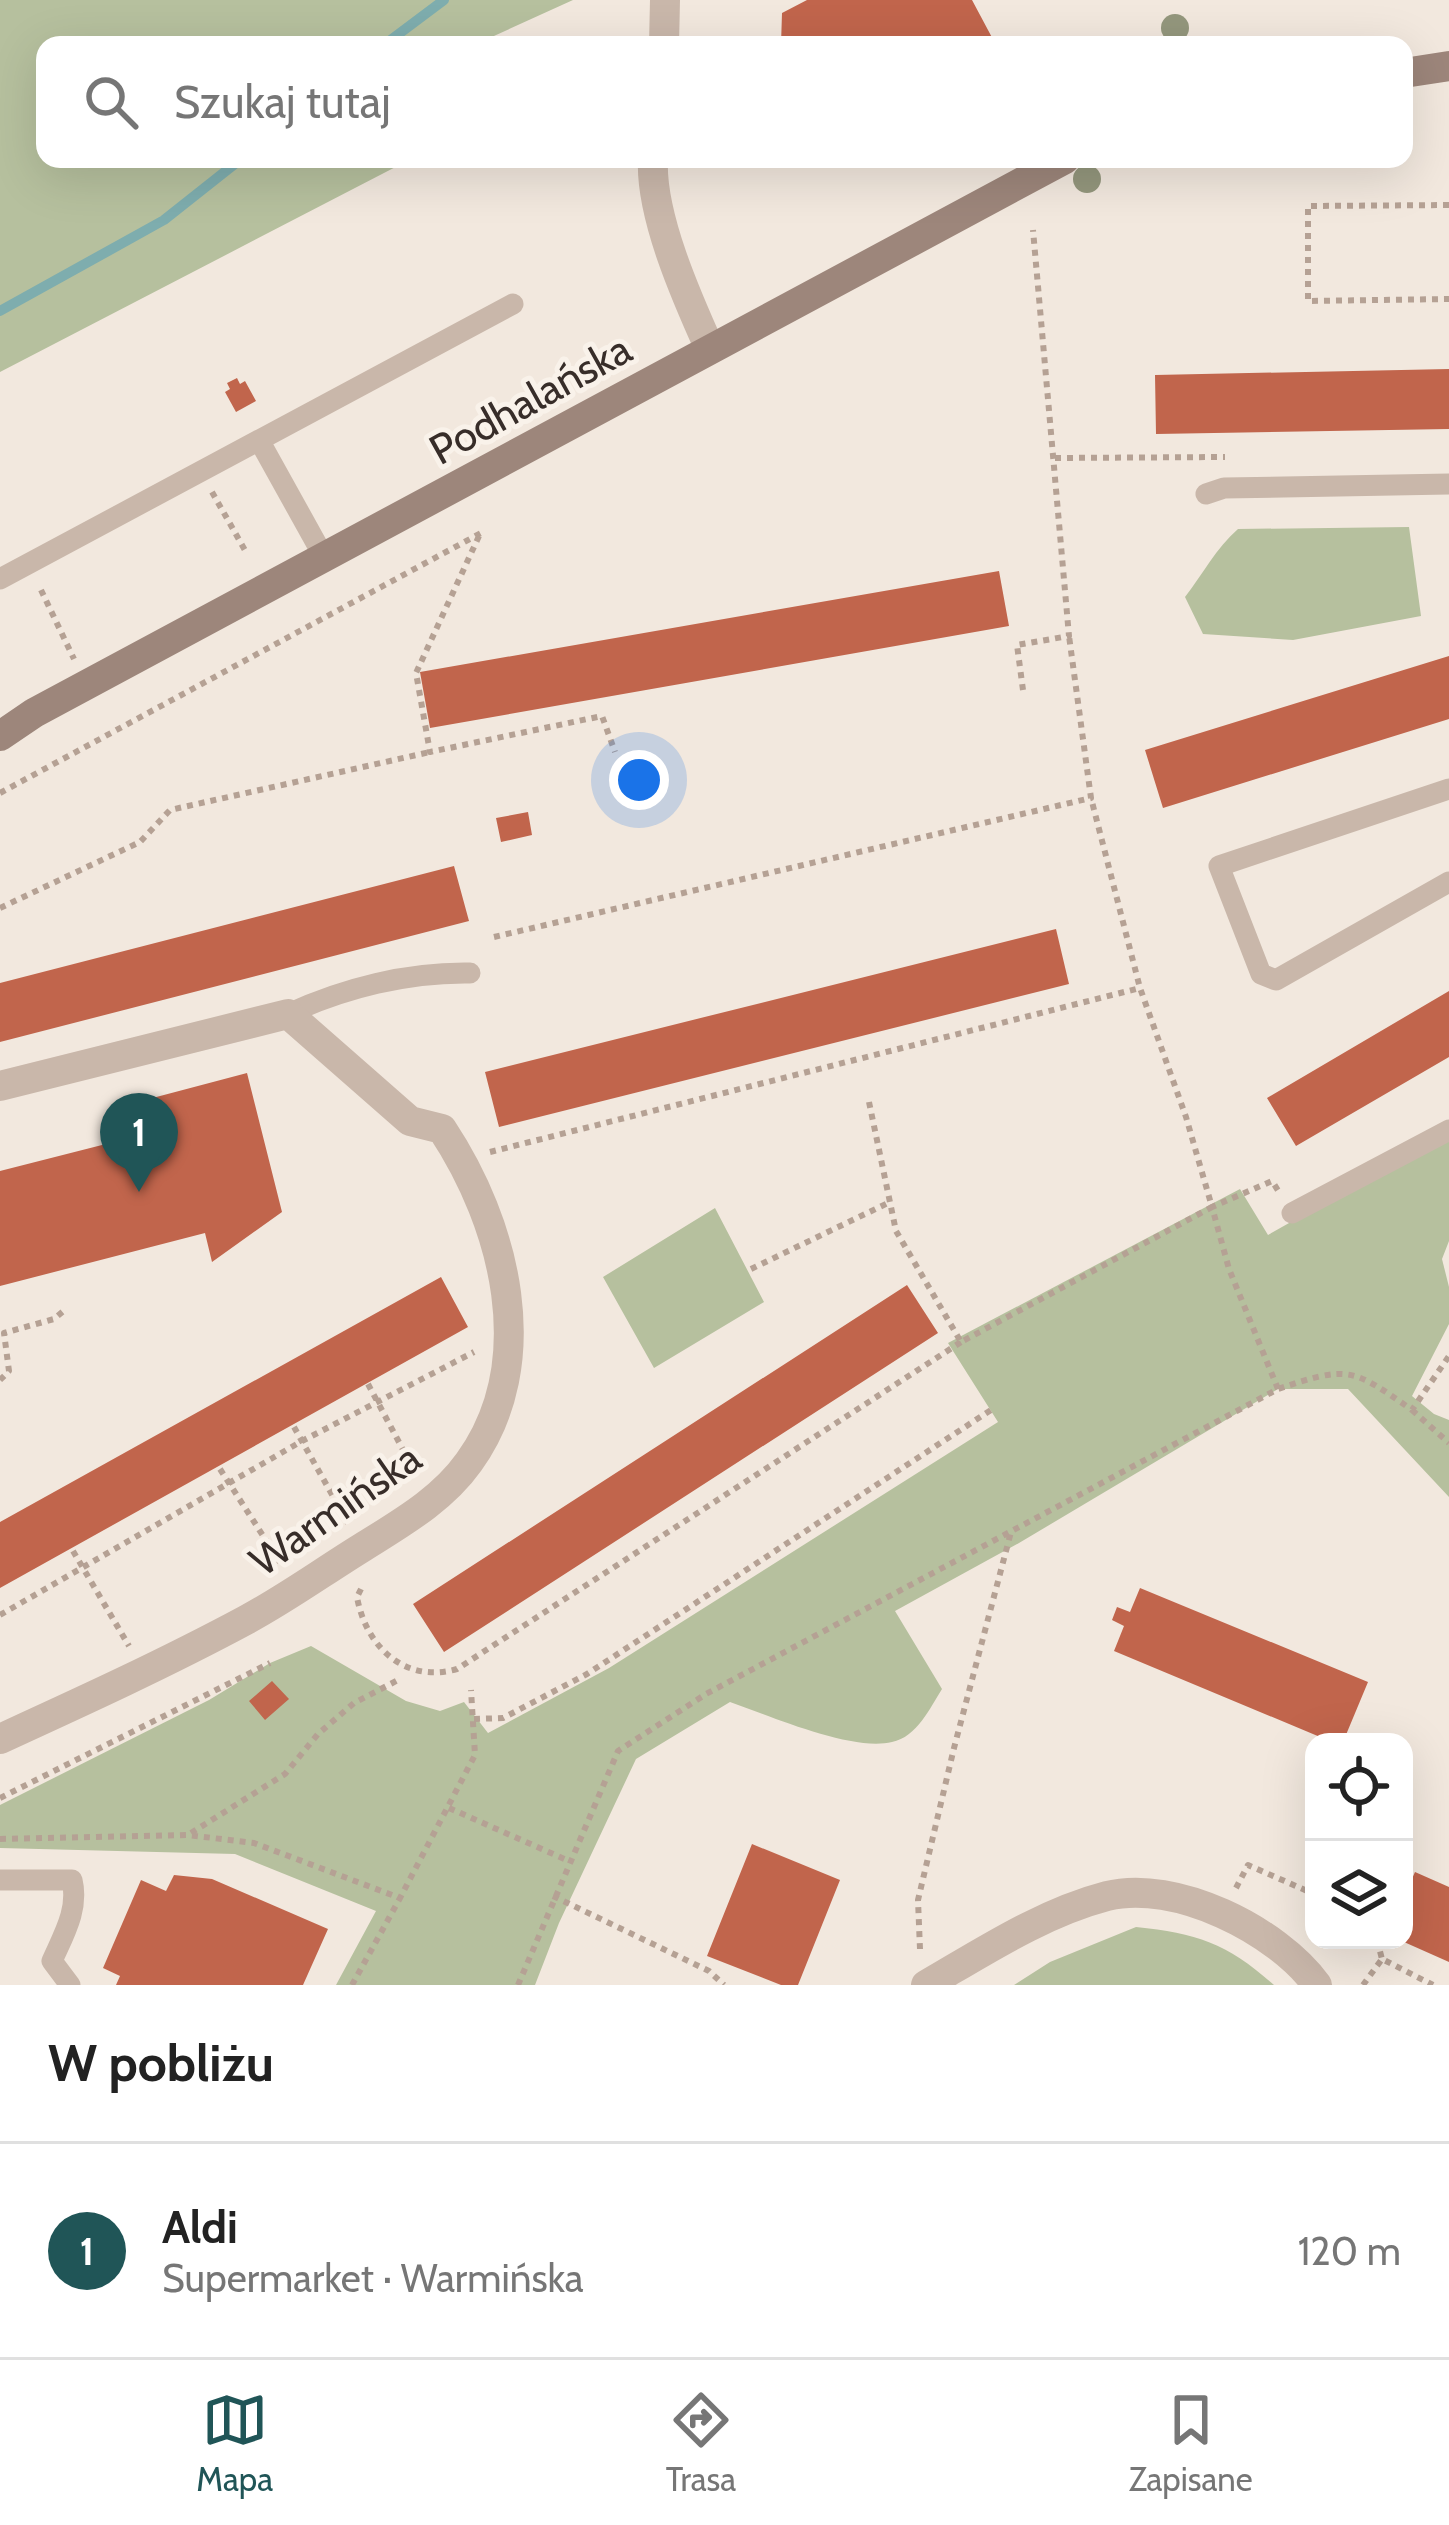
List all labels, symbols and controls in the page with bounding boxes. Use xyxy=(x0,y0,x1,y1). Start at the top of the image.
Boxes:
search box xyxy=(36,36,1413,168)
icon: search xyxy=(78,69,144,135)
text: Szukaj tutaj xyxy=(174,75,391,129)
street label: Podhalańska xyxy=(420,322,640,476)
your location xyxy=(609,750,669,810)
pin: 1 xyxy=(100,1093,178,1192)
street label: Warmińska xyxy=(239,1431,431,1587)
map controls xyxy=(1305,1733,1413,1949)
button: locate xyxy=(1305,1733,1413,1841)
button: layers xyxy=(1305,1841,1413,1949)
text: W pobliżu xyxy=(48,2032,274,2094)
text: Aldi xyxy=(162,2200,238,2254)
text: 1 xyxy=(80,2227,94,2275)
text: 120 m xyxy=(1298,2227,1401,2275)
text: Supermarket · Warmińska xyxy=(162,2254,584,2302)
tab: Mapa xyxy=(196,2387,273,2499)
tab: Trasa xyxy=(666,2387,736,2499)
tab: Zapisane xyxy=(1129,2387,1253,2499)

